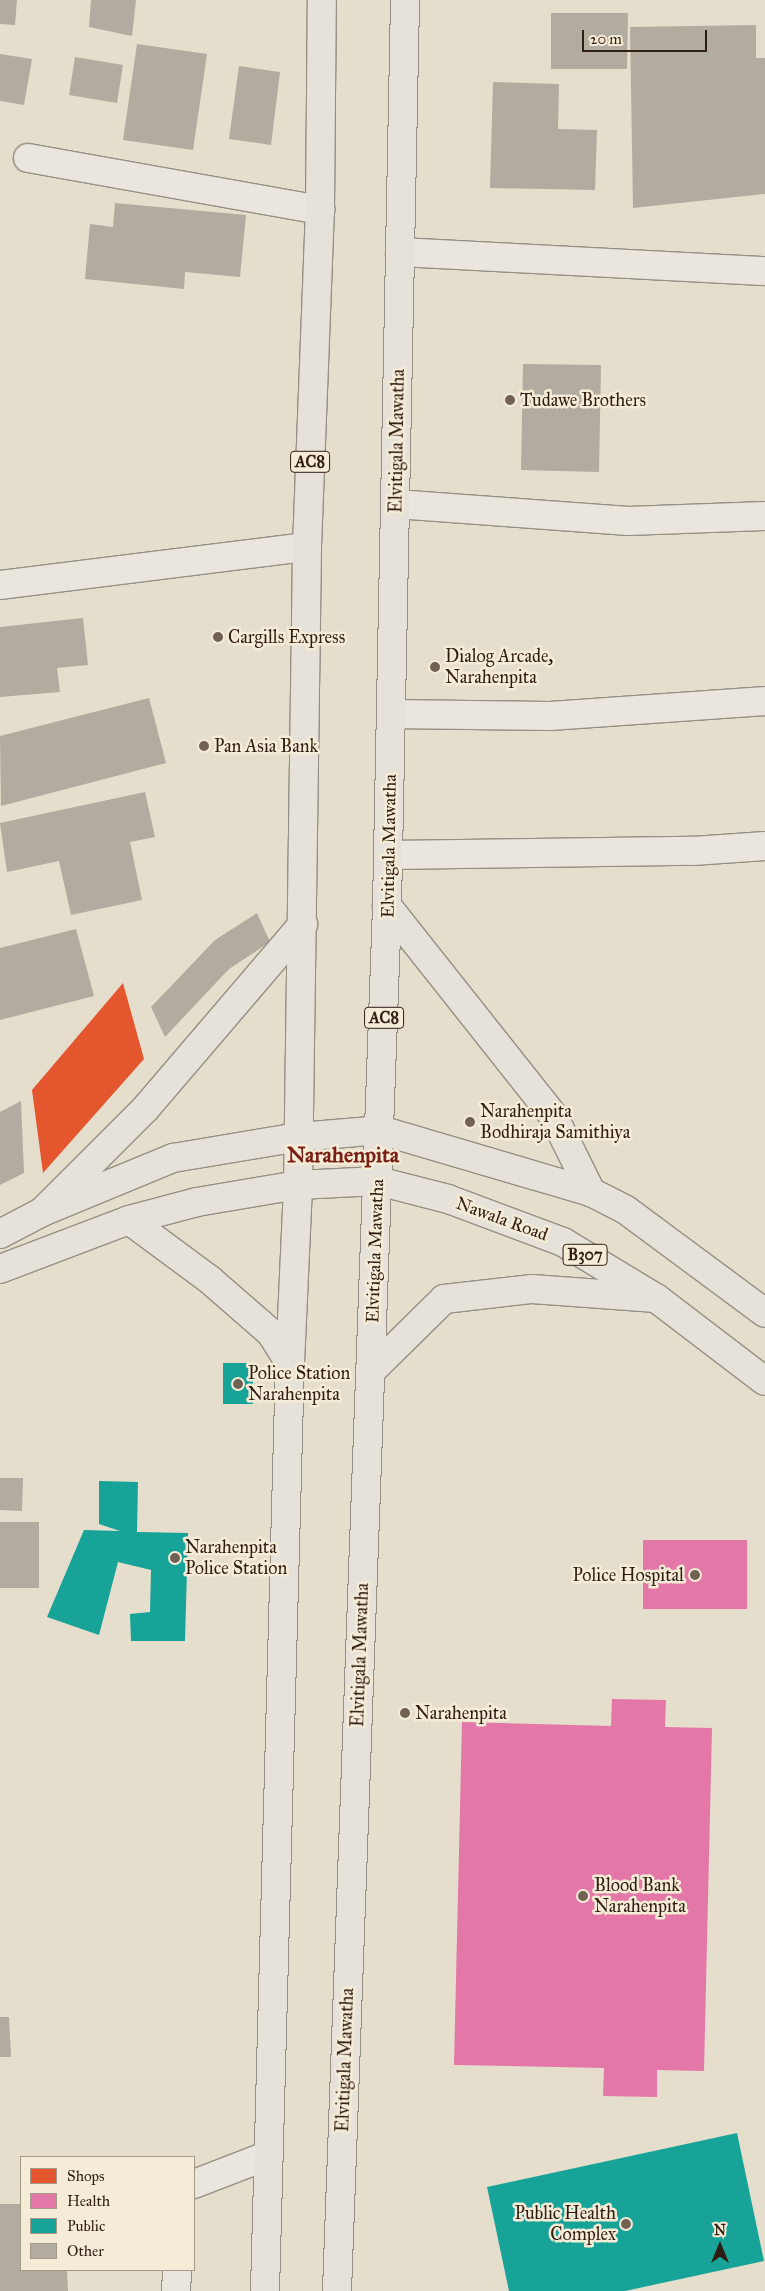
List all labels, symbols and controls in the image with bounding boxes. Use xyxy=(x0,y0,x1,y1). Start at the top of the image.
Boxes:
scale bar xyxy=(585,20,710,52)
text: 20 m xyxy=(590,30,622,48)
street label: Elvitigala Mawatha xyxy=(385,369,409,513)
place label: Tudawe Brothers xyxy=(520,389,646,411)
marker: Tudawe Brothers xyxy=(504,394,516,406)
road number: AC8 xyxy=(290,448,330,476)
place label: Cargills Express xyxy=(228,626,345,648)
marker: Cargills Express xyxy=(212,631,224,643)
place label: Dialog Arcade, Narahenpita xyxy=(445,646,553,689)
marker: Dialog Arcade, Narahenpita xyxy=(429,661,441,673)
place label: Pan Asia Bank xyxy=(214,735,318,757)
marker: Pan Asia Bank xyxy=(198,740,210,752)
street label: Elvitigala Mawatha xyxy=(377,774,401,918)
road number: AC8 xyxy=(364,1004,404,1032)
place label: Narahenpita Bodhiraja Samithiya xyxy=(480,1101,630,1144)
marker: Narahenpita Bodhiraja Samithiya xyxy=(464,1116,476,1128)
district label: Narahenpita xyxy=(287,1142,399,1168)
street label: Elvitigala Mawatha xyxy=(362,1179,388,1323)
street label: Nawala Road xyxy=(453,1192,551,1246)
road number: B307 xyxy=(562,1242,608,1268)
place label: Police Station Narahenpita xyxy=(248,1363,350,1406)
marker: Police Station Narahenpita xyxy=(232,1378,244,1390)
place label: Narahenpita Police Station xyxy=(185,1537,287,1580)
marker: Narahenpita Police Station xyxy=(169,1552,181,1564)
place label: Police Hospital xyxy=(572,1564,684,1586)
marker: Police Hospital xyxy=(688,1568,702,1582)
street label: Elvitigala Mawatha xyxy=(347,1583,373,1727)
place label: Narahenpita xyxy=(415,1702,507,1724)
marker: Narahenpita xyxy=(399,1707,411,1719)
place label: Blood Bank Narahenpita xyxy=(594,1875,686,1918)
marker: Blood Bank Narahenpita xyxy=(576,1889,590,1903)
street label: Elvitigala Mawatha xyxy=(332,1988,358,2132)
legend xyxy=(20,2156,195,2271)
text: Shops xyxy=(67,2167,105,2185)
text: Health xyxy=(67,2192,110,2210)
place label: Public Health Complex xyxy=(515,2203,616,2246)
text: Public xyxy=(67,2217,105,2235)
marker: Public Health Complex xyxy=(620,2218,632,2230)
north arrow xyxy=(695,2221,745,2271)
text: N xyxy=(714,2222,726,2239)
text: Other xyxy=(67,2242,104,2260)

